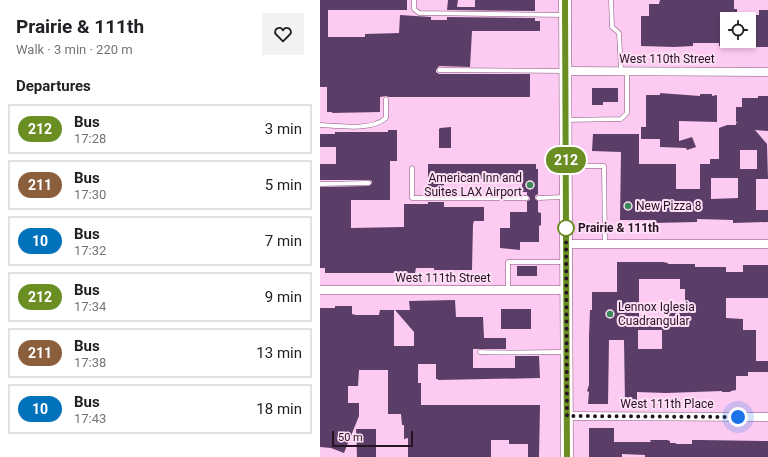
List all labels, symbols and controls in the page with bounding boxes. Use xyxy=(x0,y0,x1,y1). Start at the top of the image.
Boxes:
map controls xyxy=(720,12,756,48)
button: locate xyxy=(720,12,756,48)
button: heart xyxy=(262,13,304,55)
text: Prairie & 111th xyxy=(16,15,144,38)
text: Walk · 3 min · 220 m xyxy=(16,42,133,57)
street label: West 110th Street xyxy=(619,52,715,66)
text: Departures xyxy=(16,77,91,95)
text: Bus xyxy=(74,113,100,131)
text: 3 min xyxy=(265,120,302,138)
text: 212 xyxy=(28,121,52,137)
text: 17:28 xyxy=(74,131,106,146)
line badge: 212 xyxy=(543,147,589,173)
text: 212 xyxy=(554,152,578,168)
text: Bus xyxy=(74,169,100,187)
place label: American Inn and Suites LAX Airport xyxy=(424,171,522,199)
text: 5 min xyxy=(265,176,302,194)
text: 211 xyxy=(28,177,52,193)
marker: American Inn and Suites LAX Airport xyxy=(525,180,535,190)
text: 17:30 xyxy=(74,187,106,202)
place label: New Pizza 8 xyxy=(636,199,702,213)
marker: New Pizza 8 xyxy=(623,201,633,211)
marker: Prairie & 111th xyxy=(557,219,575,237)
place label: Prairie & 111th xyxy=(578,221,659,235)
text: Bus xyxy=(74,225,100,243)
text: 7 min xyxy=(265,232,302,250)
text: 10 xyxy=(32,233,48,249)
text: 17:32 xyxy=(74,243,106,258)
street label: West 111th Street xyxy=(395,271,491,285)
text: Bus xyxy=(74,281,100,299)
text: 9 min xyxy=(265,288,302,306)
text: 212 xyxy=(28,289,52,305)
text: 17:34 xyxy=(74,299,106,314)
place label: Lennox Iglesia Cuadrangular xyxy=(618,300,695,328)
marker: Lennox Iglesia Cuadrangular xyxy=(605,309,615,319)
text: Bus xyxy=(74,337,100,355)
text: 13 min xyxy=(256,344,302,362)
text: 211 xyxy=(28,345,52,361)
text: 17:38 xyxy=(74,355,106,370)
text: Bus xyxy=(74,393,100,411)
street label: West 111th Place xyxy=(620,397,714,411)
text: 18 min xyxy=(256,400,302,418)
text: 10 xyxy=(32,401,48,417)
your location xyxy=(728,407,748,427)
text: 17:43 xyxy=(74,411,106,426)
scale bar xyxy=(332,429,413,448)
text: 50 m xyxy=(338,431,363,444)

